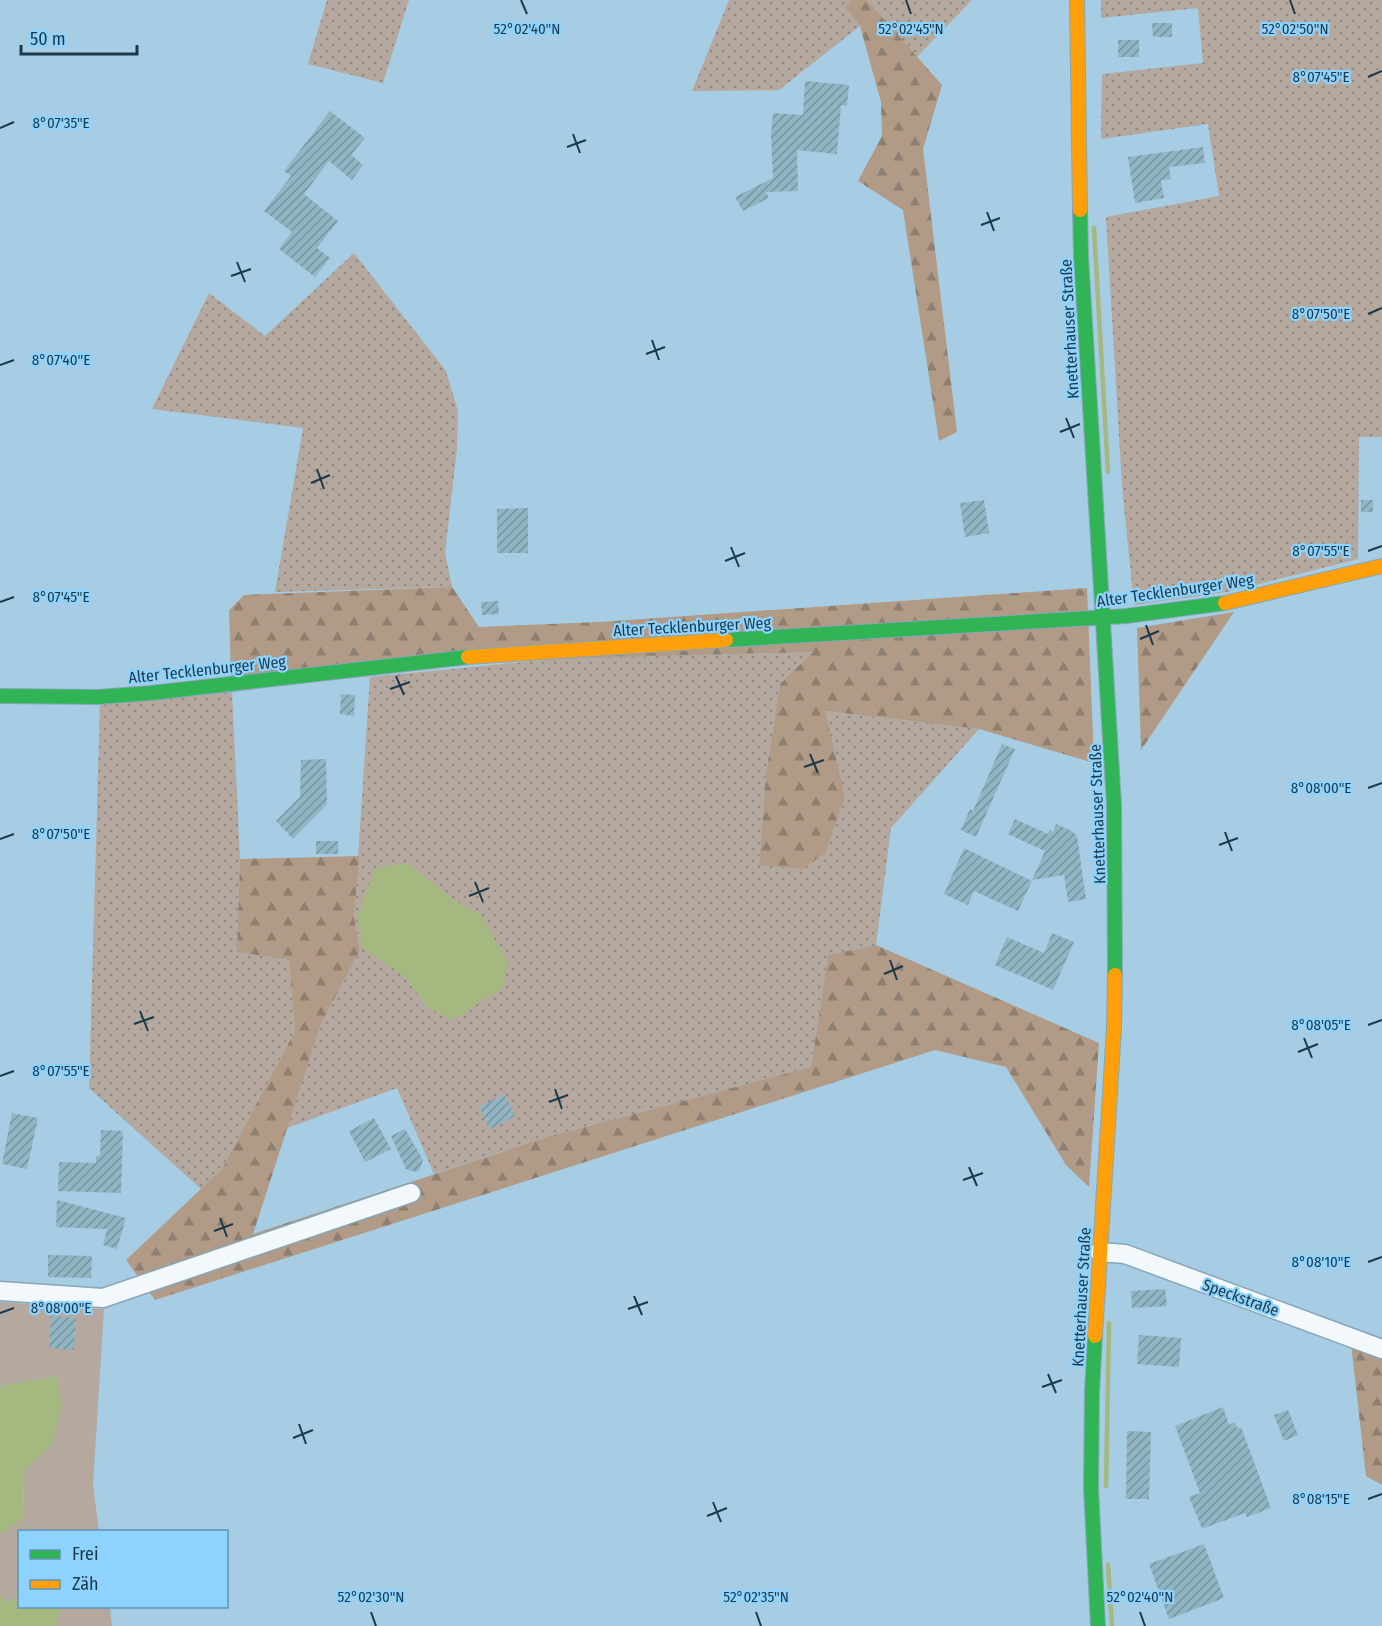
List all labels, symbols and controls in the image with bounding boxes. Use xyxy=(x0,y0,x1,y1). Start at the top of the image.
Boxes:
scale bar xyxy=(21,18,136,56)
text: 52°02'40"N xyxy=(494,20,560,38)
text: 52°02'45"N xyxy=(878,20,944,38)
text: 52°02'50"N xyxy=(1261,20,1329,38)
text: 50 m xyxy=(30,28,66,50)
text: 8°07'45"E xyxy=(1293,68,1349,86)
text: 8°07'35"E xyxy=(32,114,90,132)
street label: Knetterhauser Straße xyxy=(1056,259,1083,399)
text: 8°07'50"E xyxy=(1292,305,1350,323)
text: 8°07'40"E xyxy=(32,351,90,369)
text: 8°07'55"E xyxy=(1292,542,1350,560)
street label: Alter Tecklenburger Weg xyxy=(1095,570,1255,611)
text: 8°07'45"E xyxy=(33,588,89,606)
street label: Alter Tecklenburger Weg xyxy=(613,613,772,640)
street label: Alter Tecklenburger Weg xyxy=(127,652,287,687)
street label: Knetterhauser Straße xyxy=(1086,744,1109,884)
text: 8°08'00"E xyxy=(1291,779,1351,797)
text: 8°07'50"E xyxy=(32,825,90,843)
text: 8°08'05"E xyxy=(1291,1016,1351,1034)
text: 8°07'55"E xyxy=(32,1062,90,1080)
street label: Knetterhauser Straße xyxy=(1068,1227,1095,1367)
text: 8°08'10"E xyxy=(1292,1253,1350,1271)
street label: Speckstraße xyxy=(1200,1275,1282,1320)
text: 8°08'00"E xyxy=(31,1299,91,1317)
text: 8°08'15"E xyxy=(1292,1490,1350,1508)
legend xyxy=(18,1530,228,1608)
text: Frei xyxy=(72,1543,98,1565)
text: Zäh xyxy=(72,1573,99,1595)
text: 52°02'30"N xyxy=(338,1588,404,1606)
text: 52°02'35"N xyxy=(723,1588,789,1606)
text: 52°02'40"N xyxy=(1107,1588,1173,1606)

